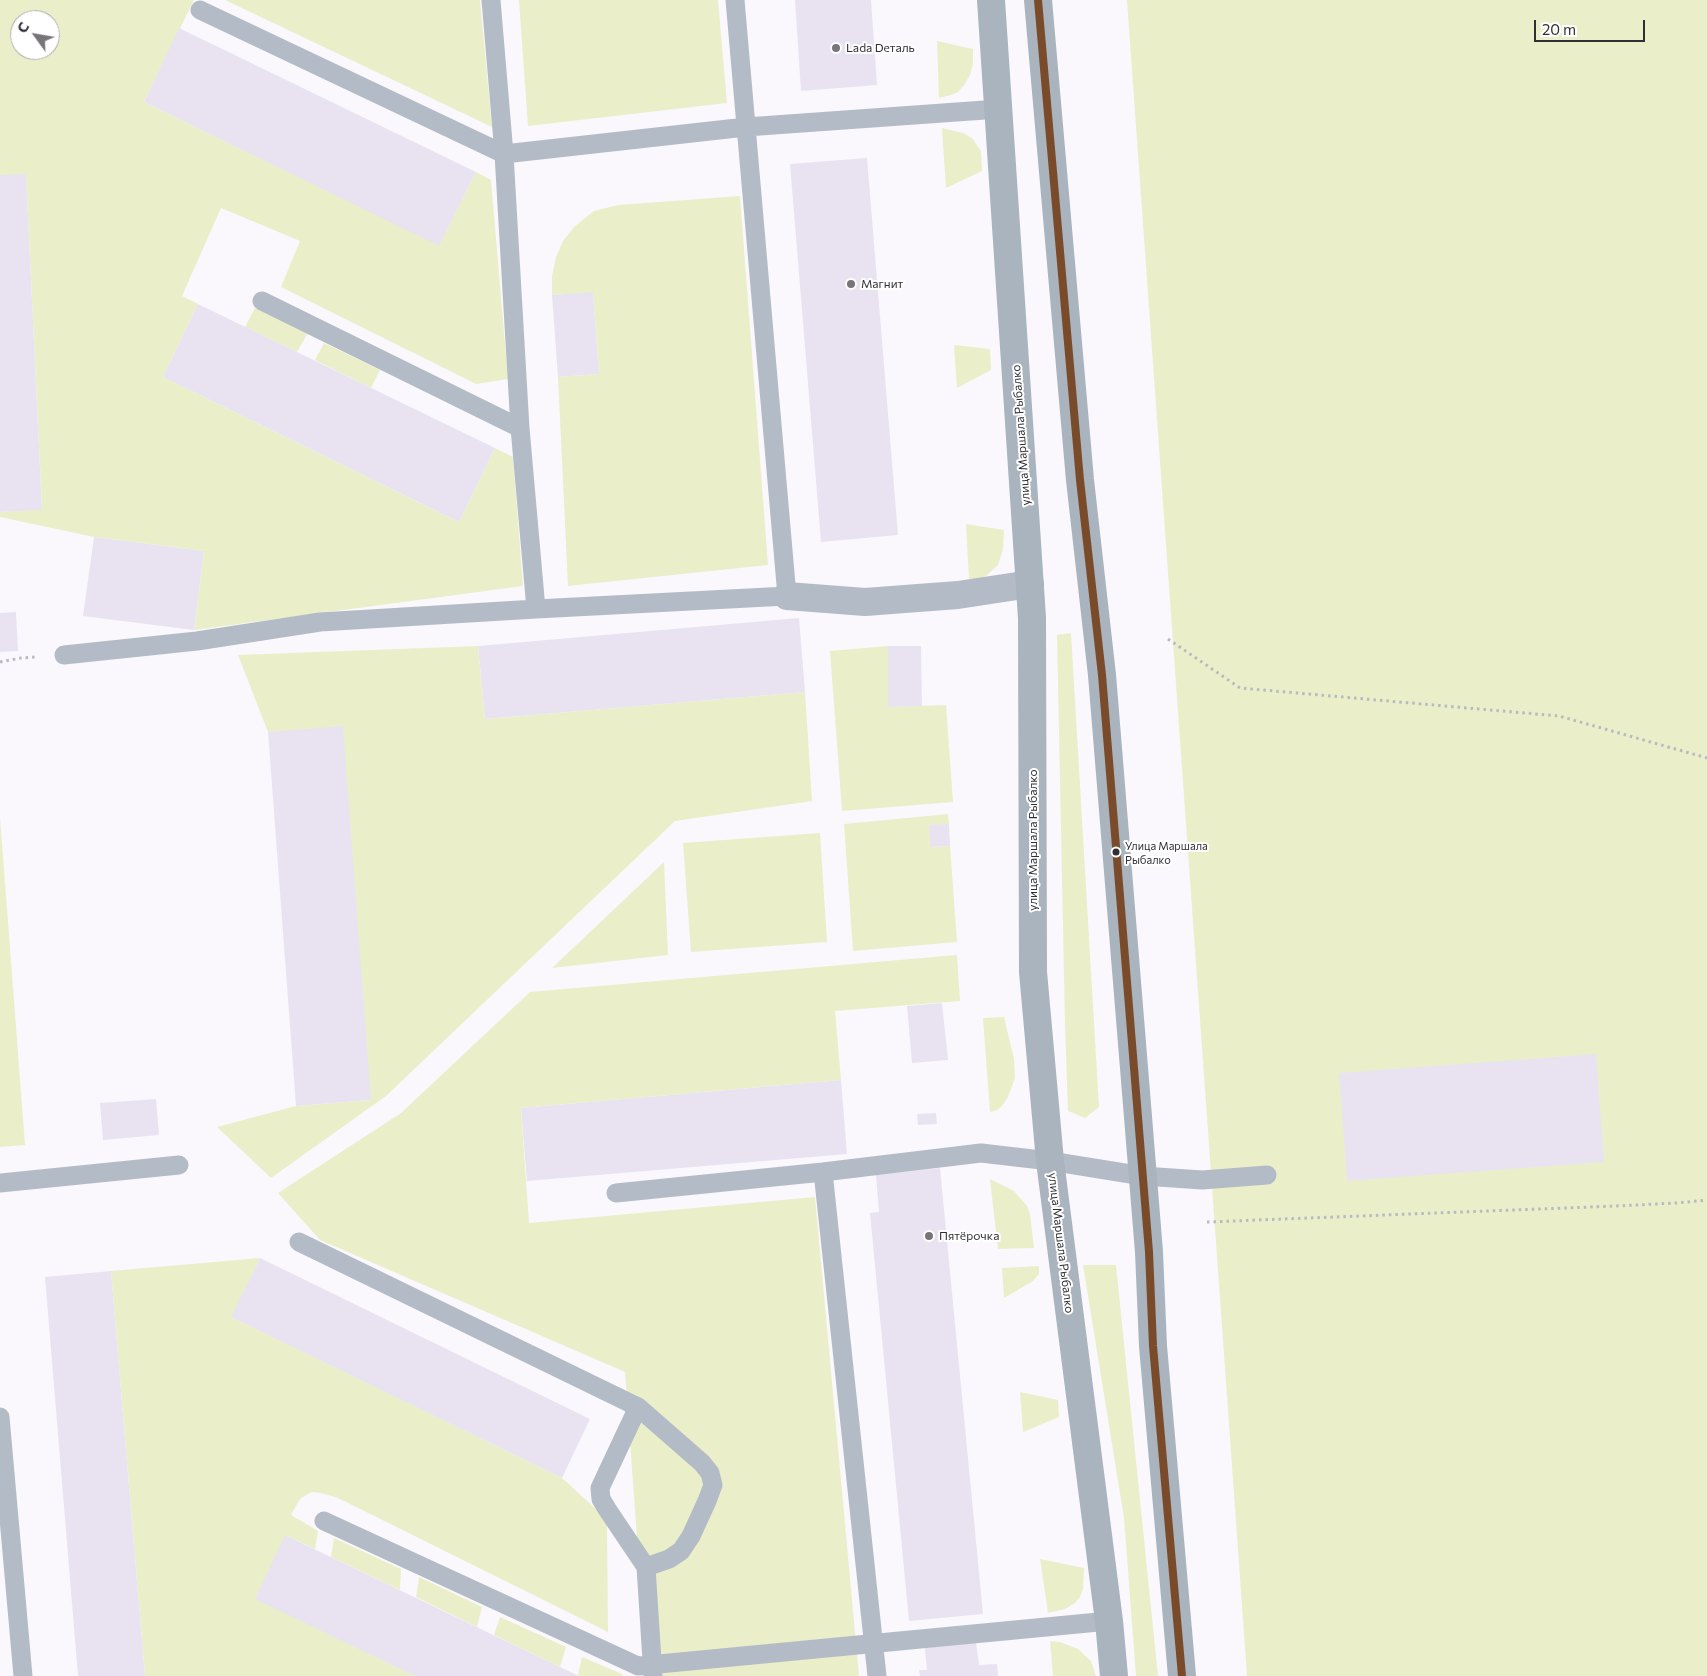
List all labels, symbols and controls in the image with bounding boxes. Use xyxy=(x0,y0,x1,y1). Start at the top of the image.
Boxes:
north arrow xyxy=(10,10,60,60)
scale bar xyxy=(1537,10,1648,42)
text: С xyxy=(13,19,32,36)
text: 20 m xyxy=(1542,20,1576,38)
place label: Lada Dеталь xyxy=(846,41,915,55)
marker: Lada Dеталь xyxy=(830,42,842,54)
place label: Магнит xyxy=(861,277,903,291)
marker: Магнит xyxy=(845,278,857,290)
street label: улица Маршала Рыбалко xyxy=(1009,364,1033,506)
street label: улица Маршала Рыбалко xyxy=(1026,769,1040,911)
place label: Улица Маршала Рыбалко xyxy=(1125,839,1208,865)
marker: Улица Маршала Рыбалко xyxy=(1111,847,1121,857)
street label: улица Маршала Рыбалко xyxy=(1045,1172,1077,1314)
place label: Пятёрочка xyxy=(939,1229,999,1243)
marker: Пятёрочка xyxy=(923,1230,935,1242)

